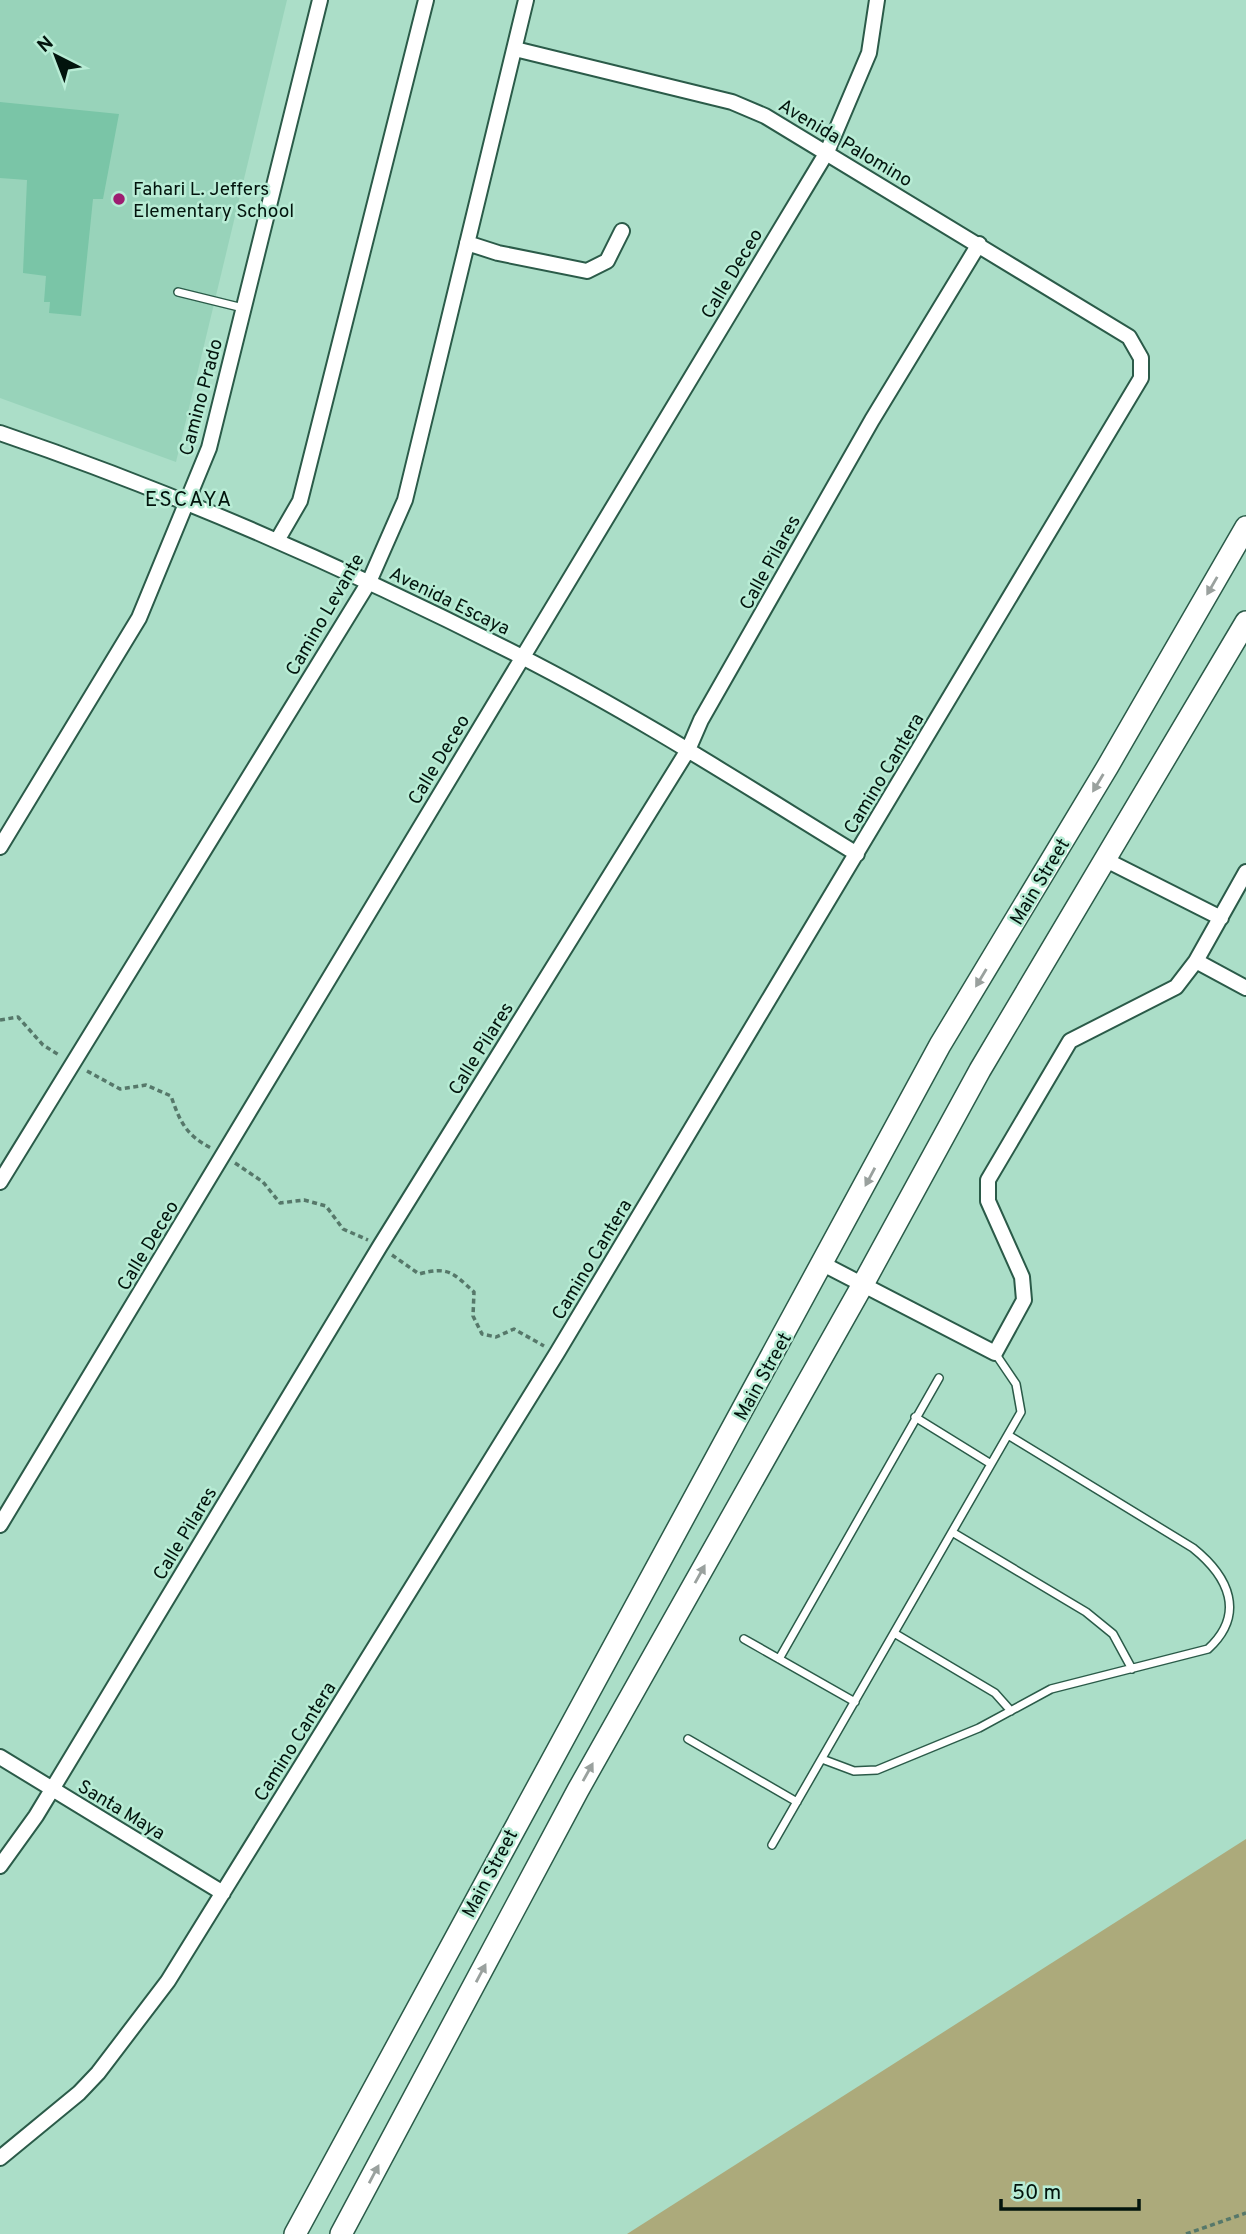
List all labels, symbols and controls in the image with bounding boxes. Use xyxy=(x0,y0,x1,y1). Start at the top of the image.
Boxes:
north arrow xyxy=(21,21,91,91)
text: N xyxy=(33,31,59,58)
street label: Avenida Palomino xyxy=(774,94,916,193)
place label: Fahari L. Jeffers Elementary School xyxy=(133,178,294,224)
marker: Fahari L. Jeffers Elementary School xyxy=(111,191,127,207)
street label: Calle Deceo xyxy=(696,225,769,324)
street label: Camino Prado xyxy=(175,336,229,459)
district label: ESCAYA xyxy=(145,487,233,514)
street label: Calle Pilares xyxy=(735,511,807,615)
street label: Camino Levante xyxy=(281,550,370,680)
street label: Avenida Escaya xyxy=(385,562,513,641)
one-way arrow xyxy=(1206,576,1218,596)
street label: Camino Cantera xyxy=(839,709,930,839)
street label: Calle Deceo xyxy=(403,711,476,810)
one-way arrow xyxy=(1092,773,1104,792)
street label: Main Street xyxy=(1005,834,1076,930)
one-way arrow xyxy=(974,968,987,987)
street label: Calle Pilares xyxy=(444,998,520,1100)
one-way arrow xyxy=(864,1167,876,1186)
street label: Camino Cantera xyxy=(547,1195,638,1325)
street label: Calle Deceo xyxy=(112,1197,185,1296)
street label: Main Street xyxy=(730,1329,798,1425)
street label: Calle Pilares xyxy=(148,1483,223,1585)
one-way arrow xyxy=(694,1565,706,1584)
street label: Camino Cantera xyxy=(249,1678,342,1806)
one-way arrow xyxy=(582,1763,594,1782)
street label: Santa Maya xyxy=(73,1775,169,1846)
street label: Main Street xyxy=(457,1825,524,1922)
one-way arrow xyxy=(475,1963,486,1983)
one-way arrow xyxy=(368,2164,379,2184)
scale bar xyxy=(1001,2168,1139,2212)
text: 50 m xyxy=(1012,2180,1061,2207)

